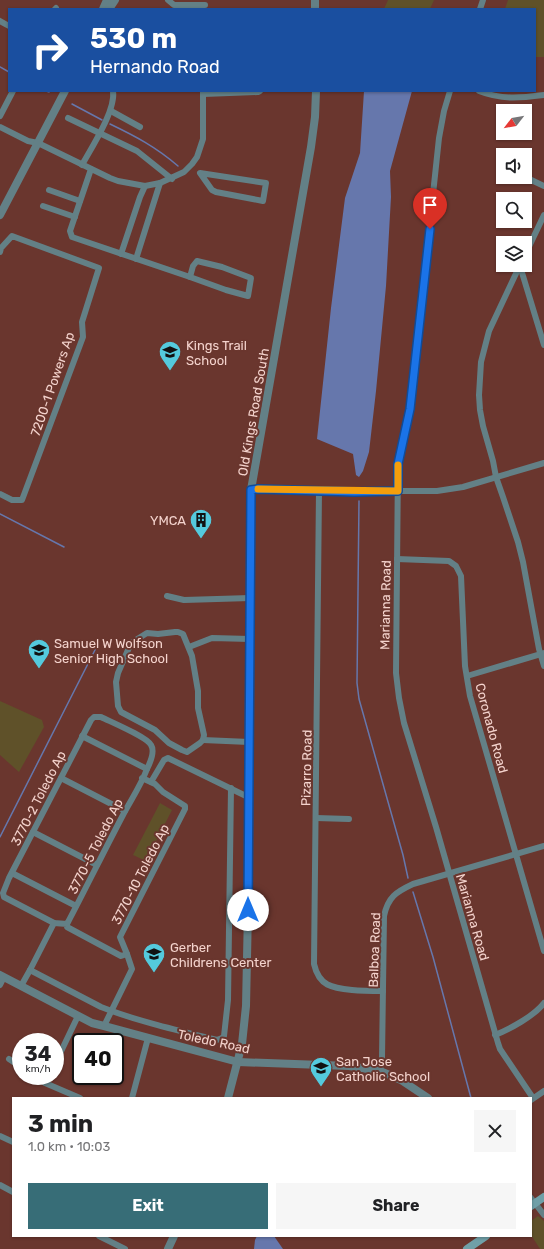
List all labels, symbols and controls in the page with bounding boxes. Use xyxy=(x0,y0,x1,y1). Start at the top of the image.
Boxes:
text: 530 m xyxy=(90,22,177,55)
icon: right xyxy=(24,24,76,76)
text: Hernando Road xyxy=(90,56,220,78)
north arrow xyxy=(496,104,532,140)
map controls xyxy=(496,104,532,272)
button: sound xyxy=(496,148,532,184)
pin xyxy=(413,188,447,229)
button: search xyxy=(496,192,532,228)
icon: arrive xyxy=(419,194,441,216)
button: layers xyxy=(496,236,532,272)
street label: 7200-1 Powers Ap xyxy=(28,330,77,438)
place label: Kings Trail School xyxy=(186,338,247,368)
school or university icon: Kings Trail School xyxy=(157,339,183,372)
street label: Old Kings Road South xyxy=(235,347,273,477)
building icon: YMCA xyxy=(188,507,214,540)
place label: YMCA xyxy=(150,513,186,528)
street label: Marianna Road xyxy=(377,560,394,650)
place label: Samuel W Wolfson Senior High School xyxy=(54,636,168,667)
school or university icon: Samuel W Wolfson Senior High School xyxy=(26,637,52,670)
street label: Coronado Road xyxy=(472,681,511,775)
street label: Pizarro Road xyxy=(298,730,315,806)
street label: 3770-2 Toledo Ap xyxy=(8,748,69,848)
street label: 3770-5 Toledo Ap xyxy=(65,796,126,896)
street label: 3770-10 Toledo Ap xyxy=(109,821,172,927)
street label: Marianna Road xyxy=(453,872,492,962)
position arrow xyxy=(227,889,269,931)
street label: Balboa Road xyxy=(366,912,383,988)
place label: Gerber Childrens Center xyxy=(170,940,271,970)
school or university icon: Gerber Childrens Center xyxy=(141,941,167,974)
street label: Toledo Road xyxy=(176,1027,251,1056)
speed limit sign: 40 xyxy=(72,1033,124,1085)
text: 34 xyxy=(25,1042,51,1066)
place label: San Jose Catholic School xyxy=(336,1054,430,1084)
school or university icon: San Jose Catholic School xyxy=(308,1055,334,1088)
text: km/h xyxy=(26,1063,50,1075)
text: 3 min xyxy=(28,1110,93,1138)
button: close xyxy=(474,1110,516,1152)
text: 1.0 km · 10:03 xyxy=(28,1139,110,1154)
button: Exit xyxy=(28,1183,268,1229)
button: Share xyxy=(276,1183,516,1229)

